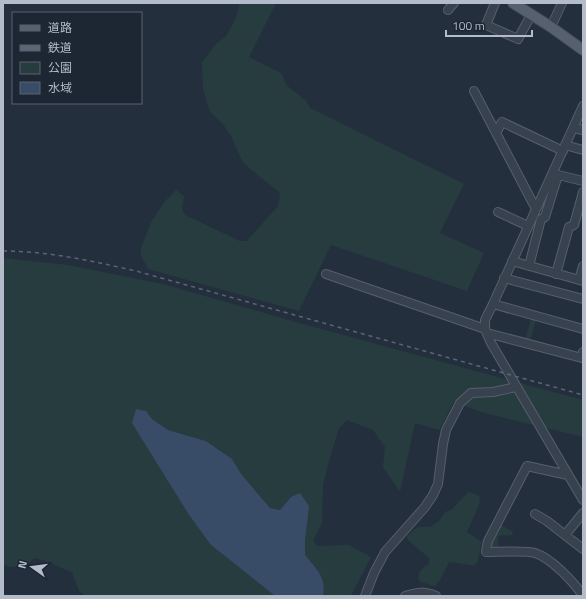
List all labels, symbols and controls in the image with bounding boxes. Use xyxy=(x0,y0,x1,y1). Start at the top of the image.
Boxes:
legend xyxy=(12,12,142,104)
scale bar xyxy=(446,12,532,38)
text: 100 m xyxy=(452,16,485,35)
text: 道路 xyxy=(48,18,72,37)
text: 鉄道 xyxy=(48,38,72,57)
text: 公園 xyxy=(48,58,72,77)
text: 水域 xyxy=(48,78,72,97)
north arrow xyxy=(12,547,52,587)
text: N xyxy=(14,559,31,570)

